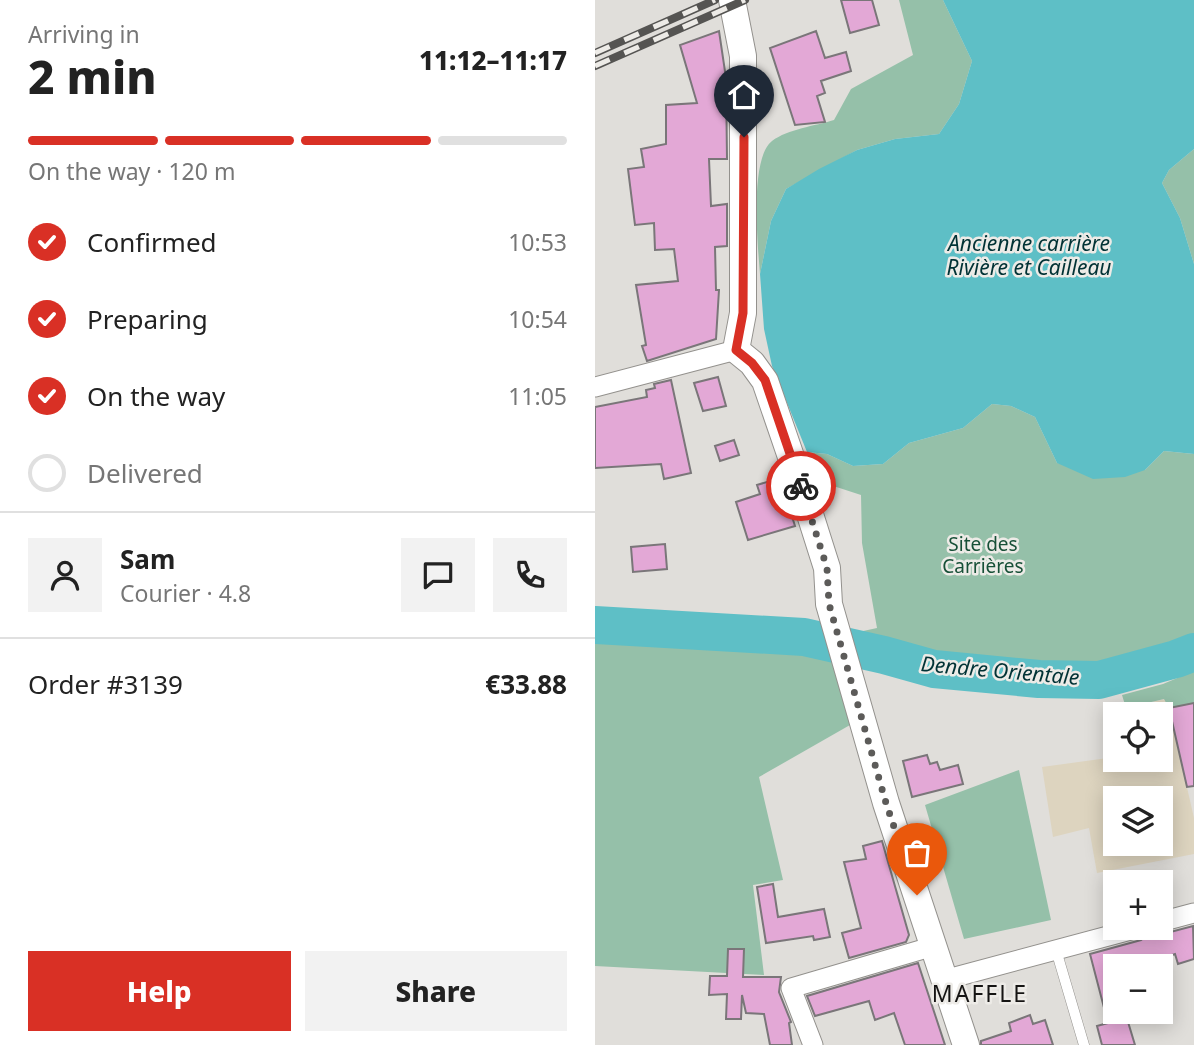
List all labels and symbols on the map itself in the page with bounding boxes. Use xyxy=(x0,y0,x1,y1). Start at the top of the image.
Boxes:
pin xyxy=(714,65,774,137)
water label: Ancienne carrière Rivière et Cailleau xyxy=(946,229,1112,281)
courier xyxy=(766,451,836,521)
park label: Site des Carrières xyxy=(942,531,1024,579)
water label: Dendre Orientale xyxy=(920,649,1081,691)
pin xyxy=(887,823,947,895)
district label: MAFFLE xyxy=(932,977,1028,1009)

